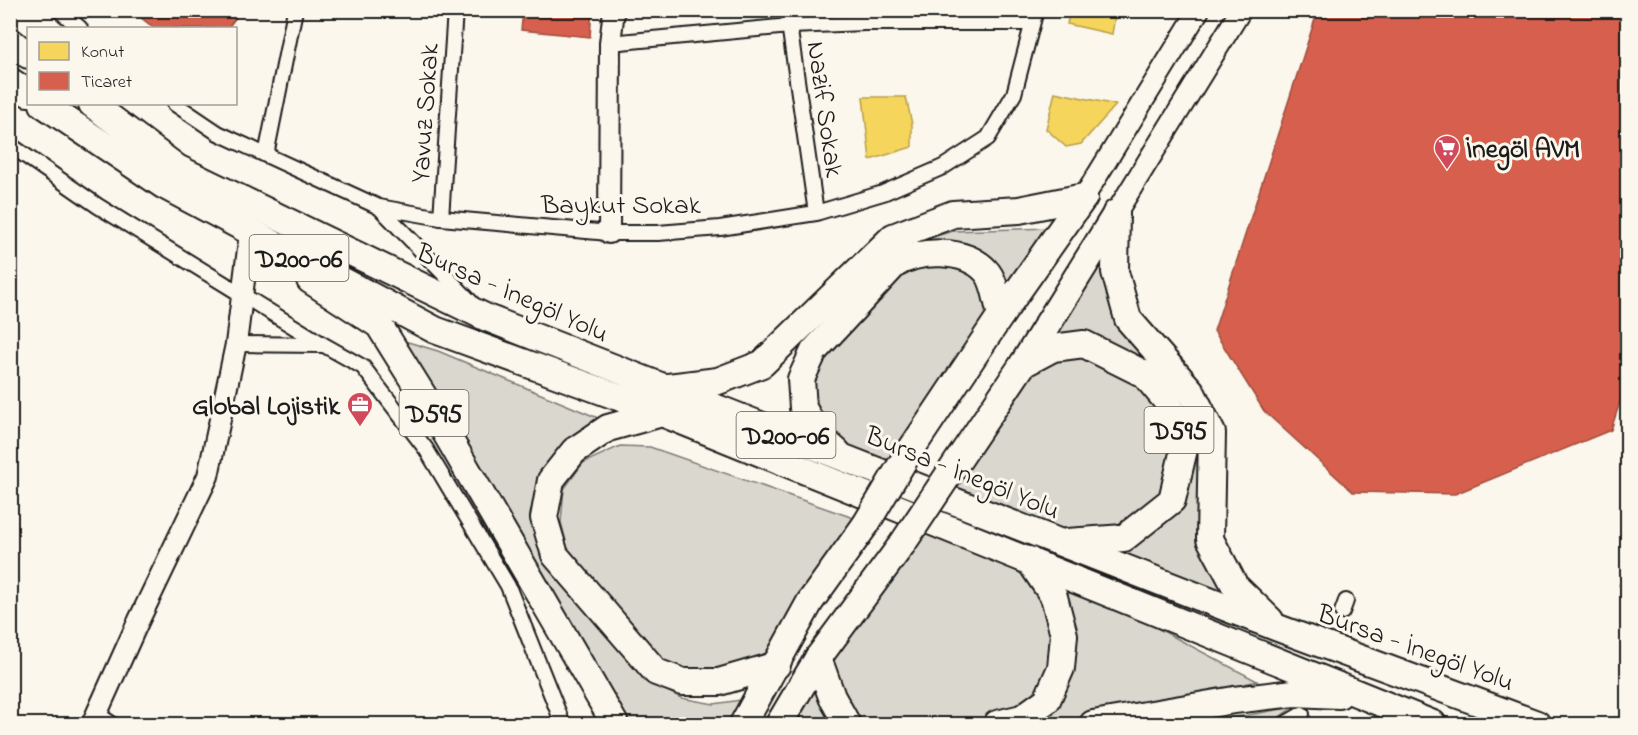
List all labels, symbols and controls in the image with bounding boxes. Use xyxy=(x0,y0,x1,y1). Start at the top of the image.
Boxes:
legend xyxy=(27,27,237,105)
street label: Nazif Sokak xyxy=(795,39,852,180)
text: Konut xyxy=(81,40,124,66)
street label: Yavuz Sokak xyxy=(402,42,451,184)
text: Ticaret xyxy=(81,70,132,96)
place label: İnegöl AVM xyxy=(1466,131,1580,171)
supermarket icon: İnegöl AVM xyxy=(1432,133,1462,171)
street label: Baykut Sokak xyxy=(540,187,701,226)
street label: Bursa - İnegöl Yolu xyxy=(409,234,614,354)
road number: D200-06 xyxy=(250,235,348,281)
place label: Global Lojistik xyxy=(192,388,341,427)
office icon: Global Lojistik xyxy=(345,390,375,428)
road number: D595 xyxy=(400,390,468,436)
road number: D595 xyxy=(1144,407,1214,453)
road number: D200-06 xyxy=(736,412,836,458)
street label: Bursa - İnegöl Yolu xyxy=(858,417,1065,531)
street label: Bursa - İnegöl Yolu xyxy=(1310,595,1519,703)

